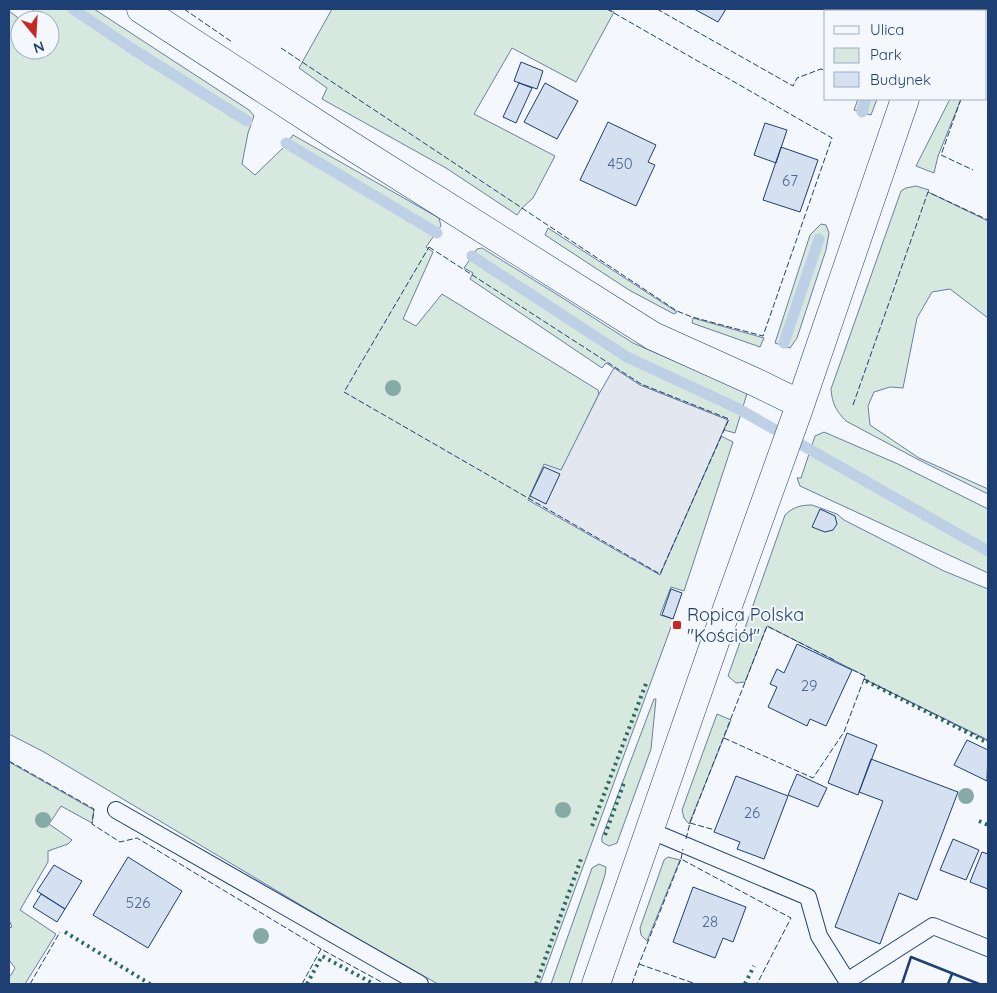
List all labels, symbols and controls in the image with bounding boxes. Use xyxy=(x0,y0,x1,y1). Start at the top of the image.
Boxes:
north arrow xyxy=(10,10,60,60)
legend xyxy=(824,10,987,100)
text: Ulica xyxy=(870,20,904,39)
text: N xyxy=(31,37,47,58)
text: Park xyxy=(870,45,902,64)
text: Budynek xyxy=(870,70,931,89)
house number: 450 xyxy=(607,154,633,173)
house number: 67 xyxy=(782,171,798,190)
place label: Ropica Polska "Kościół" xyxy=(687,603,804,647)
marker: Ropica Polska "Kościół" xyxy=(671,619,683,631)
house number: 29 xyxy=(801,676,817,695)
house number: 26 xyxy=(744,803,760,822)
house number: 526 xyxy=(126,893,150,912)
house number: 28 xyxy=(702,912,718,931)

